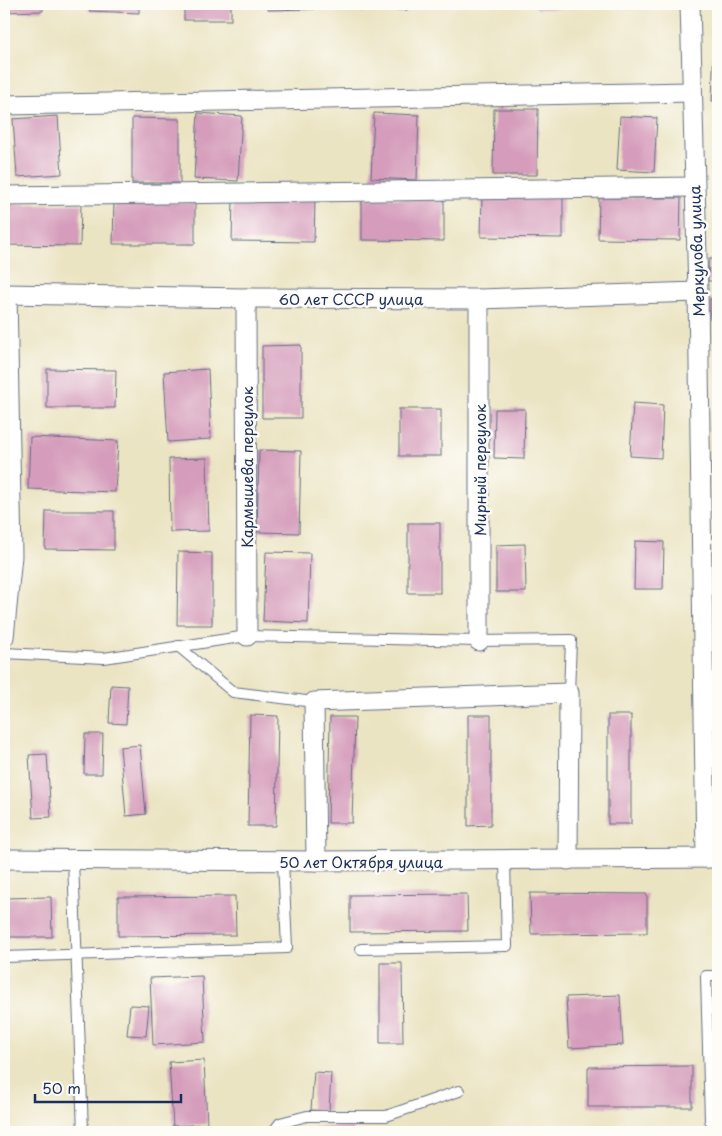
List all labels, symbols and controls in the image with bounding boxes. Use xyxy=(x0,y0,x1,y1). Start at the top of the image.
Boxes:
street label: Меркулова улица xyxy=(682,184,710,317)
street label: 60 лет СССР улица xyxy=(279,287,424,310)
street label: Кармышева переулок xyxy=(235,386,258,548)
street label: Мирный переулок xyxy=(468,404,491,536)
street label: 50 лет Октября улица xyxy=(279,850,444,873)
scale bar xyxy=(35,1071,181,1103)
text: 50 m xyxy=(42,1076,81,1099)

